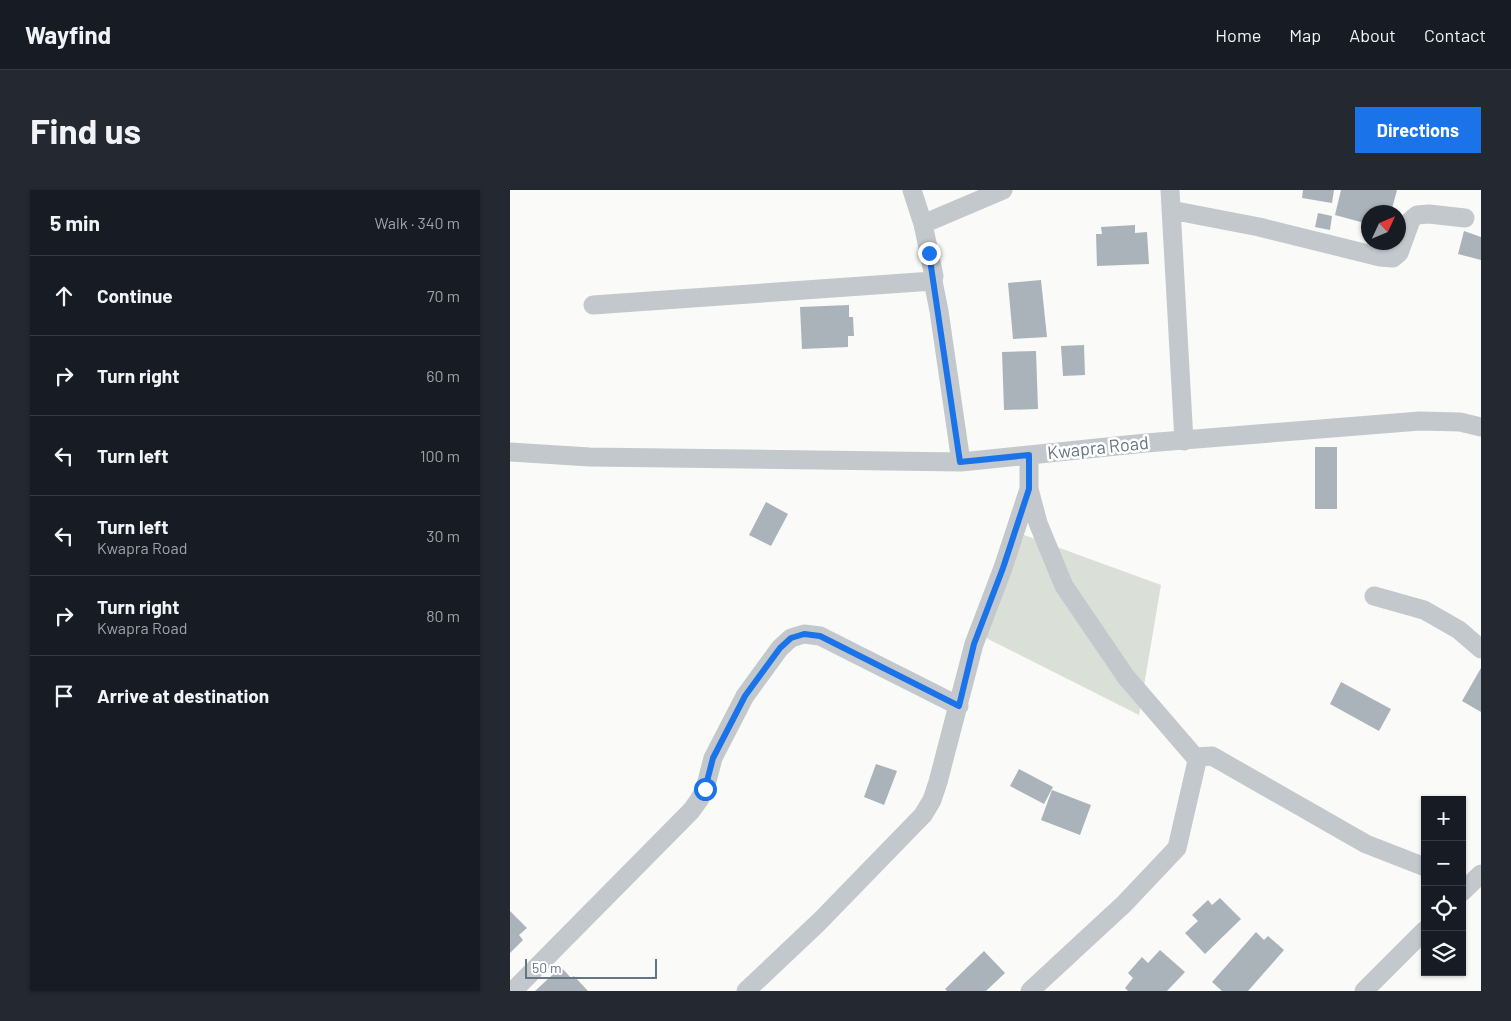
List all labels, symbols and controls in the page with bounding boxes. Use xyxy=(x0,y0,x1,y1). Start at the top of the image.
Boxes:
text: Wayfind xyxy=(25,20,111,49)
text: Home xyxy=(1215,24,1261,46)
text: Map xyxy=(1289,24,1321,46)
text: About xyxy=(1349,24,1396,46)
text: Contact xyxy=(1424,24,1486,46)
button: Directions xyxy=(1355,107,1481,153)
text: Find us xyxy=(30,109,141,151)
north arrow xyxy=(1361,205,1406,250)
text: 5 min xyxy=(50,210,100,235)
text: Walk · 340 m xyxy=(375,213,460,232)
route end xyxy=(918,242,941,265)
icon: ahead xyxy=(50,282,78,310)
text: Continue xyxy=(97,284,173,307)
text: 70 m xyxy=(427,286,460,305)
icon: right xyxy=(50,362,78,390)
text: Turn right xyxy=(97,364,179,387)
text: 60 m xyxy=(426,366,460,385)
street label: Kwapra Road xyxy=(1046,431,1150,463)
icon: left xyxy=(50,442,78,470)
text: Turn left xyxy=(97,444,168,467)
text: 100 m xyxy=(420,446,460,465)
text: Turn left xyxy=(97,515,168,538)
icon: left xyxy=(50,522,78,550)
text: 30 m xyxy=(426,526,460,545)
text: Kwapra Road xyxy=(97,538,187,557)
text: Turn right xyxy=(97,595,179,618)
icon: right xyxy=(50,602,78,630)
text: 80 m xyxy=(426,606,460,625)
text: Kwapra Road xyxy=(97,618,187,637)
icon: arrive xyxy=(50,682,78,710)
text: Arrive at destination xyxy=(97,684,269,707)
route start xyxy=(694,778,717,801)
map controls xyxy=(1421,796,1466,976)
button: + xyxy=(1421,796,1466,841)
button: − xyxy=(1421,841,1466,886)
button: locate xyxy=(1421,886,1466,931)
button: layers xyxy=(1421,931,1466,976)
scale bar xyxy=(525,956,658,979)
text: 50 m xyxy=(532,959,561,976)

